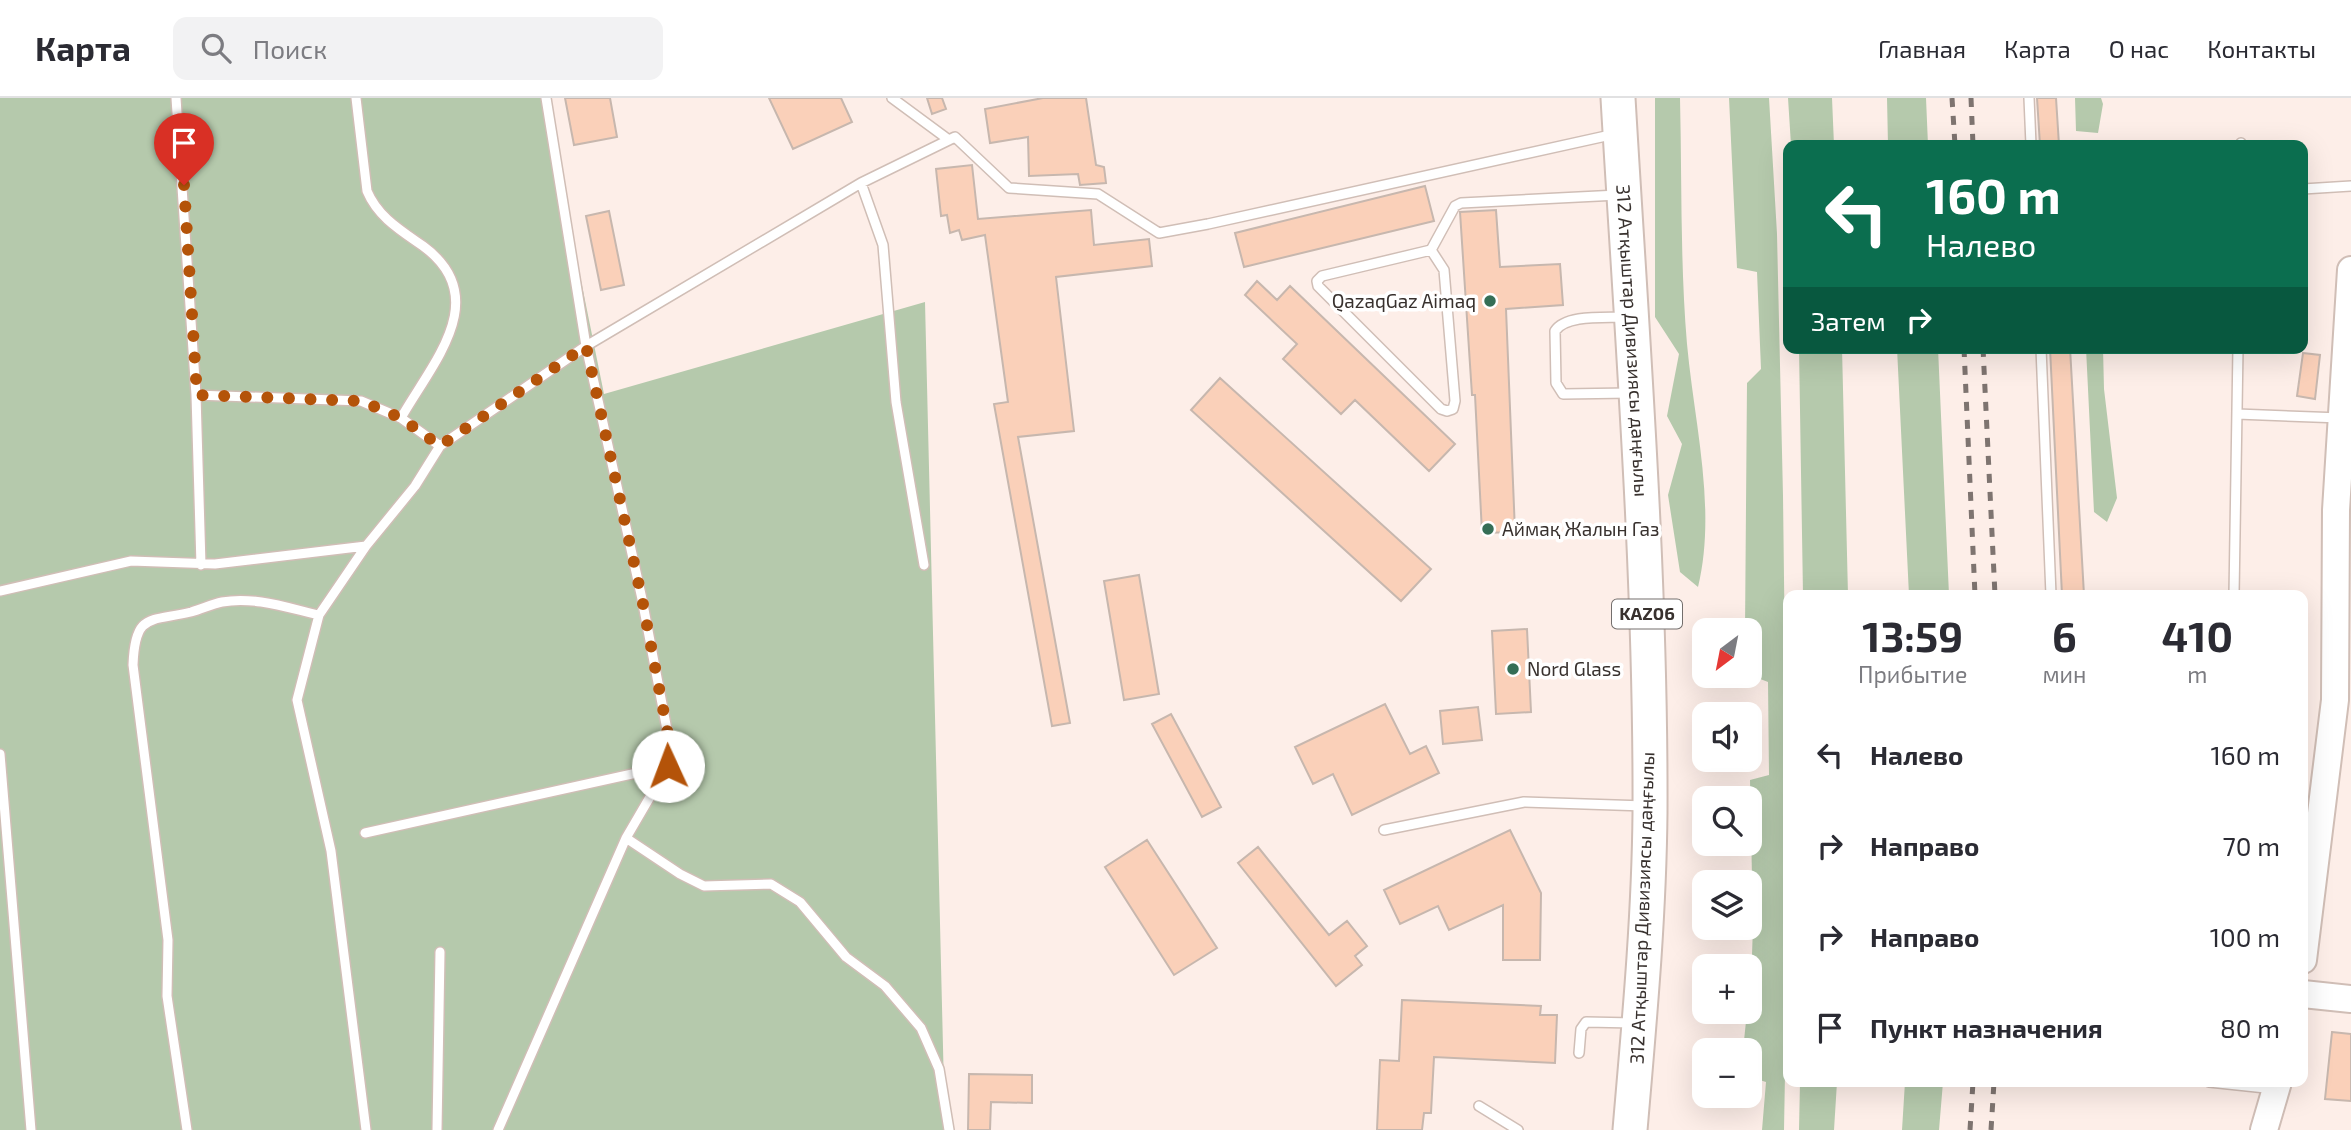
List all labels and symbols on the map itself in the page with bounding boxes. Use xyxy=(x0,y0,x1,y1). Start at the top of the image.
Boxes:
pin xyxy=(154,113,214,185)
street label: 312 Атқыштар Дивизиясы даңғылы xyxy=(1612,184,1654,497)
place label: QazaqGaz Aimaq xyxy=(1332,289,1476,312)
marker: QazaqGaz Aimaq xyxy=(1482,293,1498,309)
place label: Аймақ Жалын Газ xyxy=(1502,517,1659,540)
marker: Аймақ Жалын Газ xyxy=(1480,521,1496,537)
road number: KАZ06 xyxy=(1612,600,1682,628)
north arrow xyxy=(1692,618,1762,688)
place label: Nord Glass xyxy=(1527,657,1621,680)
marker: Nord Glass xyxy=(1505,661,1521,677)
position arrow xyxy=(631,729,705,803)
street label: 312 Атқыштар Дивизиясы даңғылы xyxy=(1625,751,1658,1065)

